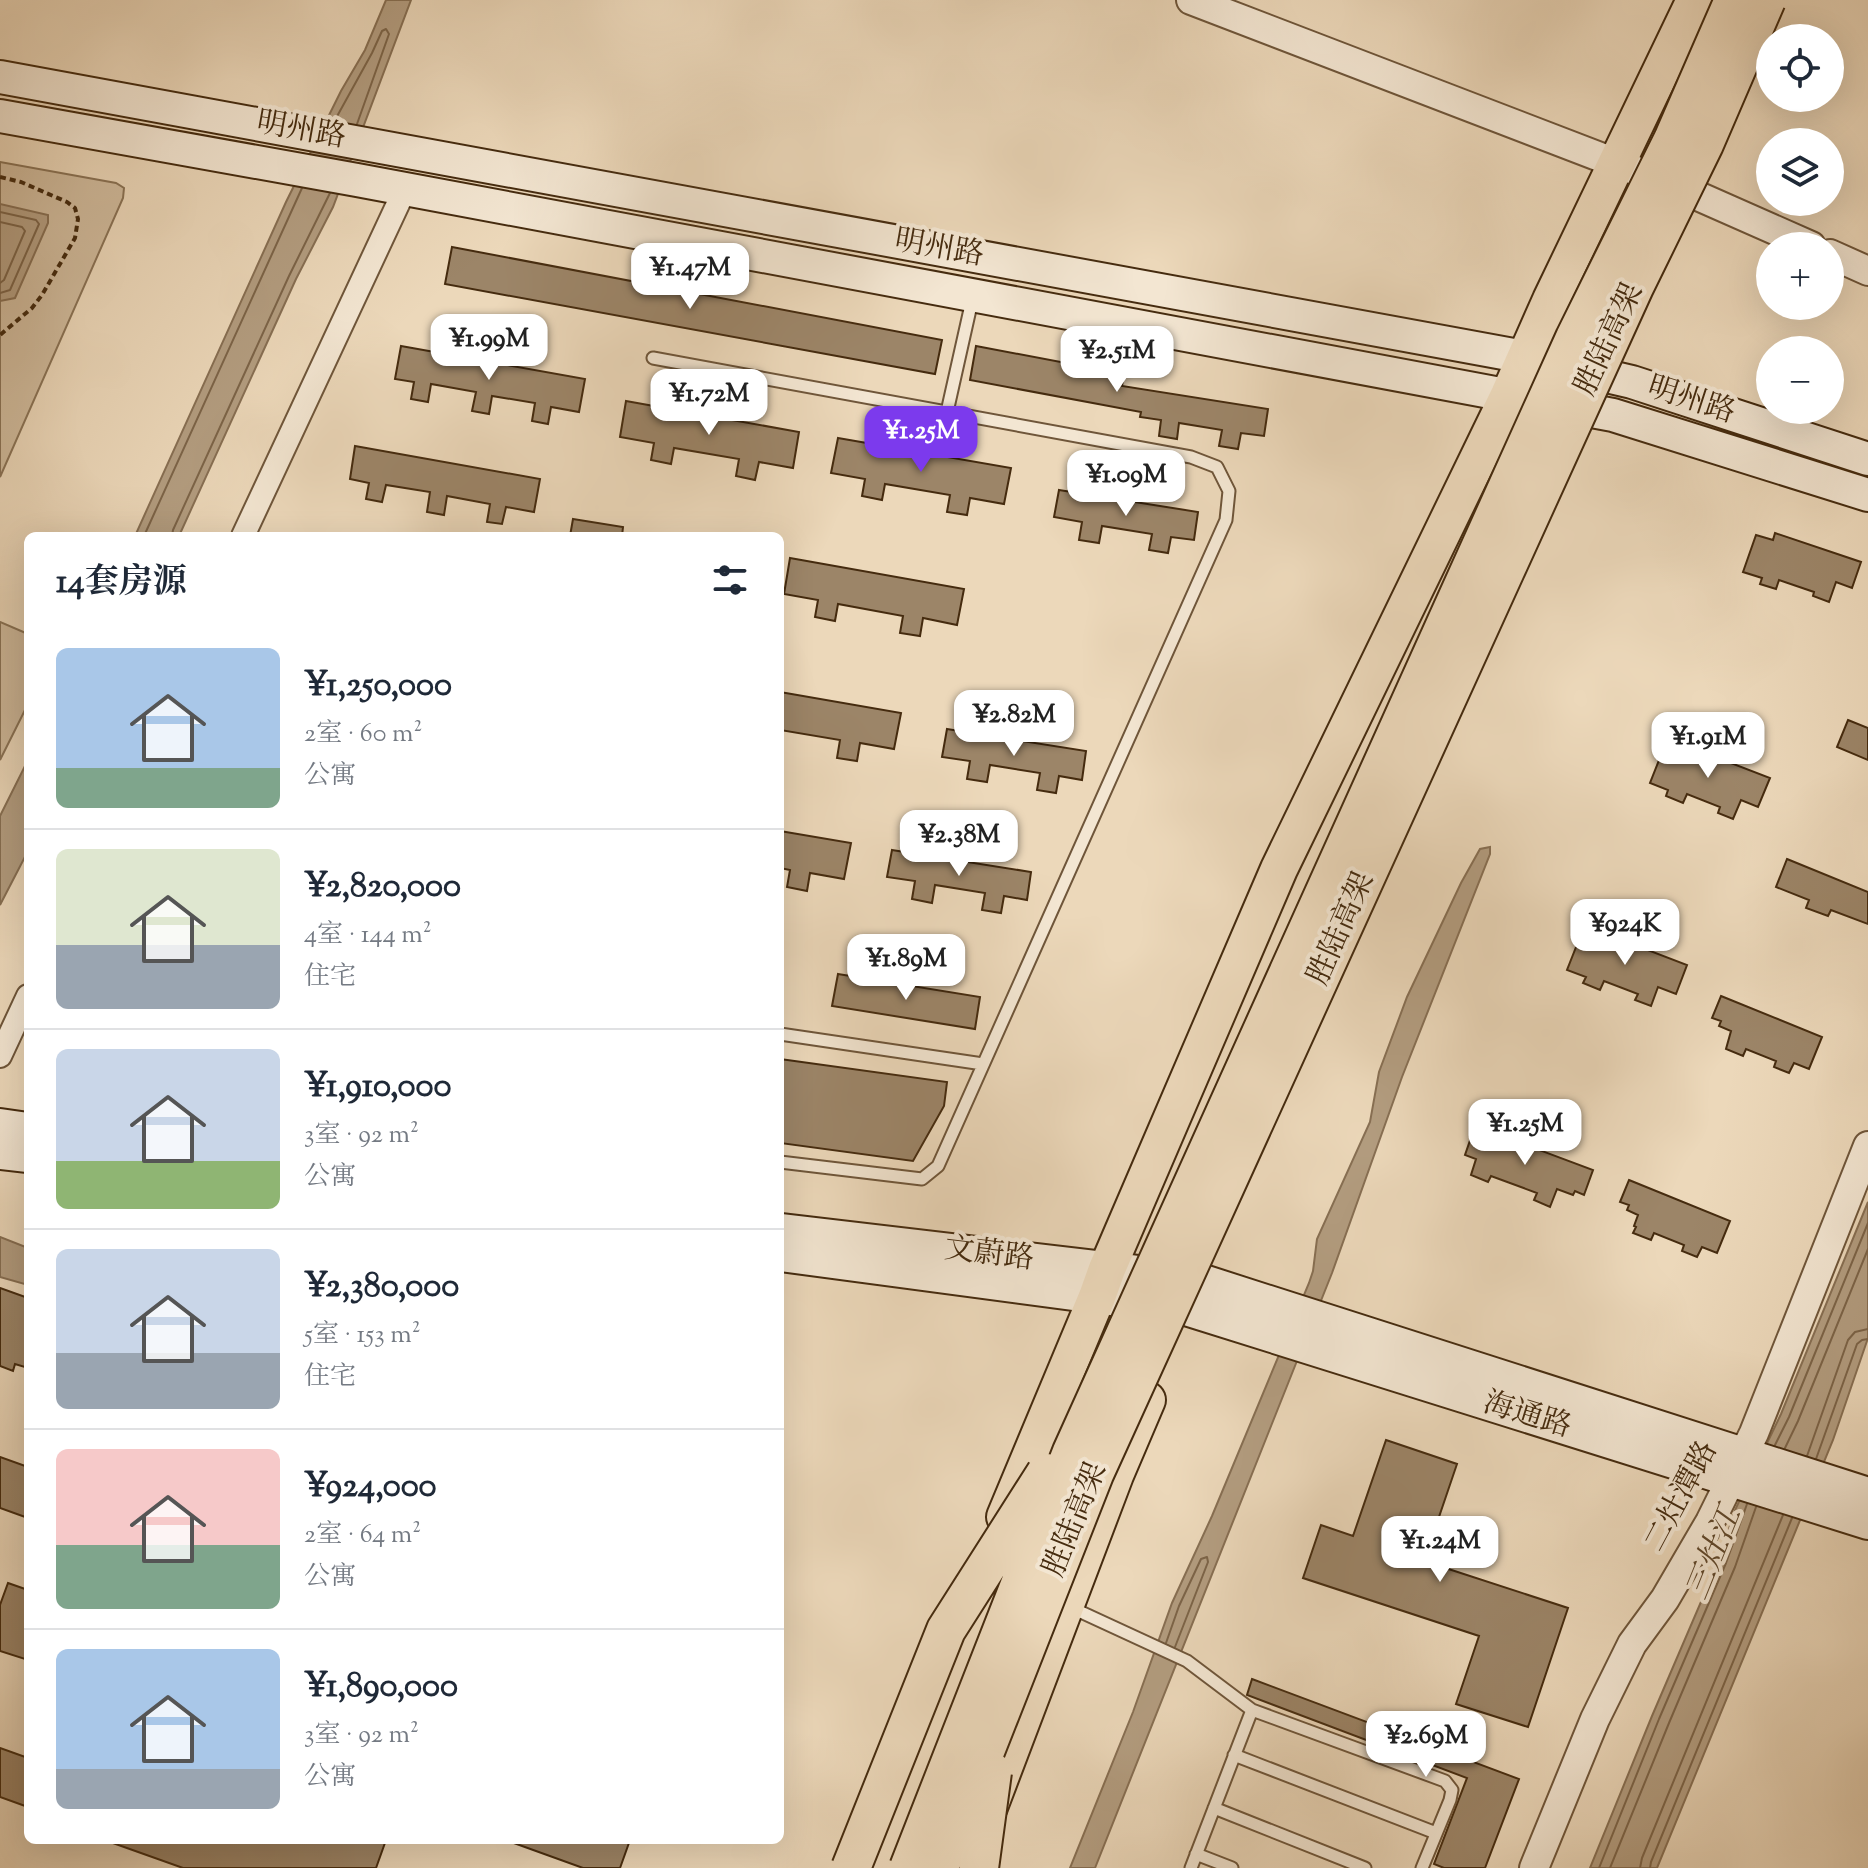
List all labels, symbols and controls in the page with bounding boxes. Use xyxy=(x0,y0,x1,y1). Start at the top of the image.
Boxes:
map controls xyxy=(1756,24,1844,424)
button: locate xyxy=(1756,24,1844,112)
street label: 明州路 xyxy=(253,102,349,160)
button: layers xyxy=(1756,128,1844,216)
street label: 明州路 xyxy=(891,220,987,278)
button: + xyxy=(1756,232,1844,320)
pin: ¥1.47M xyxy=(625,243,755,311)
text: ¥1.47M xyxy=(649,250,731,287)
street label: 胜陆高架 xyxy=(1565,277,1655,403)
pin: ¥1.99M xyxy=(424,314,554,382)
text: ¥1.99M xyxy=(449,321,529,358)
pin: ¥2.51M xyxy=(1052,326,1182,394)
text: ¥2.51M xyxy=(1079,333,1155,370)
button: − xyxy=(1756,336,1844,424)
street label: 明州路 xyxy=(1642,367,1740,435)
pin: ¥1.72M xyxy=(644,369,774,437)
text: ¥1.72M xyxy=(669,376,749,413)
pin: ¥1.25M xyxy=(856,406,986,474)
text: ¥1.25M xyxy=(882,413,960,450)
pin: ¥1.09M xyxy=(1061,450,1191,518)
text: ¥1.09M xyxy=(1085,457,1167,494)
icon: filters xyxy=(708,558,752,602)
text: 14套房源 xyxy=(56,559,187,608)
text: ¥1,250,000 xyxy=(304,662,452,711)
icon: home xyxy=(120,680,216,776)
pin: ¥2.82M xyxy=(949,690,1079,758)
text: ¥2.82M xyxy=(972,697,1056,734)
pin: ¥1.91M xyxy=(1643,712,1773,780)
text: 2室 · 60 m² xyxy=(304,716,422,753)
text: ¥1.91M xyxy=(1670,719,1747,756)
text: 公寓 xyxy=(304,758,356,795)
pin: ¥2.38M xyxy=(894,810,1024,878)
text: ¥2.38M xyxy=(918,817,1000,854)
text: ¥2,820,000 xyxy=(304,863,461,912)
street label: 胜陆高架 xyxy=(1298,865,1386,993)
icon: home xyxy=(120,881,216,977)
pin: ¥924K xyxy=(1569,899,1681,967)
text: ¥924K xyxy=(1588,906,1662,943)
text: 4室 · 144 m² xyxy=(304,917,432,954)
pin: ¥1.89M xyxy=(841,934,971,1002)
text: ¥1.89M xyxy=(865,941,947,978)
text: 住宅 xyxy=(304,959,356,996)
text: ¥1,910,000 xyxy=(304,1063,452,1112)
icon: home xyxy=(120,1081,216,1177)
pin: ¥1.25M xyxy=(1460,1099,1590,1167)
text: ¥1.25M xyxy=(1486,1106,1564,1143)
text: 3室 · 92 m² xyxy=(304,1117,419,1154)
text: 公寓 xyxy=(304,1159,356,1196)
street label: 文蔚路 xyxy=(942,1228,1036,1282)
text: ¥2,380,000 xyxy=(304,1263,459,1312)
icon: home xyxy=(120,1281,216,1377)
text: 5室 · 153 m² xyxy=(304,1317,421,1354)
text: 住宅 xyxy=(304,1359,356,1396)
street label: 海通路 xyxy=(1478,1382,1576,1450)
street label: 二灶潭路 xyxy=(1635,1434,1729,1560)
street label: 胜陆高架 xyxy=(1034,1456,1118,1584)
text: ¥924,000 xyxy=(304,1463,437,1512)
icon: home xyxy=(120,1481,216,1577)
water label: 三灶江 xyxy=(1676,1497,1756,1607)
pin: ¥1.24M xyxy=(1375,1516,1505,1584)
text: 2室 · 64 m² xyxy=(304,1517,421,1554)
text: ¥1.24M xyxy=(1399,1523,1481,1560)
text: 公寓 xyxy=(304,1559,356,1596)
text: ¥1,890,000 xyxy=(304,1663,458,1712)
icon: home xyxy=(120,1681,216,1777)
pin: ¥2.69M xyxy=(1361,1711,1491,1779)
text: 3室 · 92 m² xyxy=(304,1717,419,1754)
text: ¥2.69M xyxy=(1384,1718,1468,1755)
text: 公寓 xyxy=(304,1759,356,1796)

